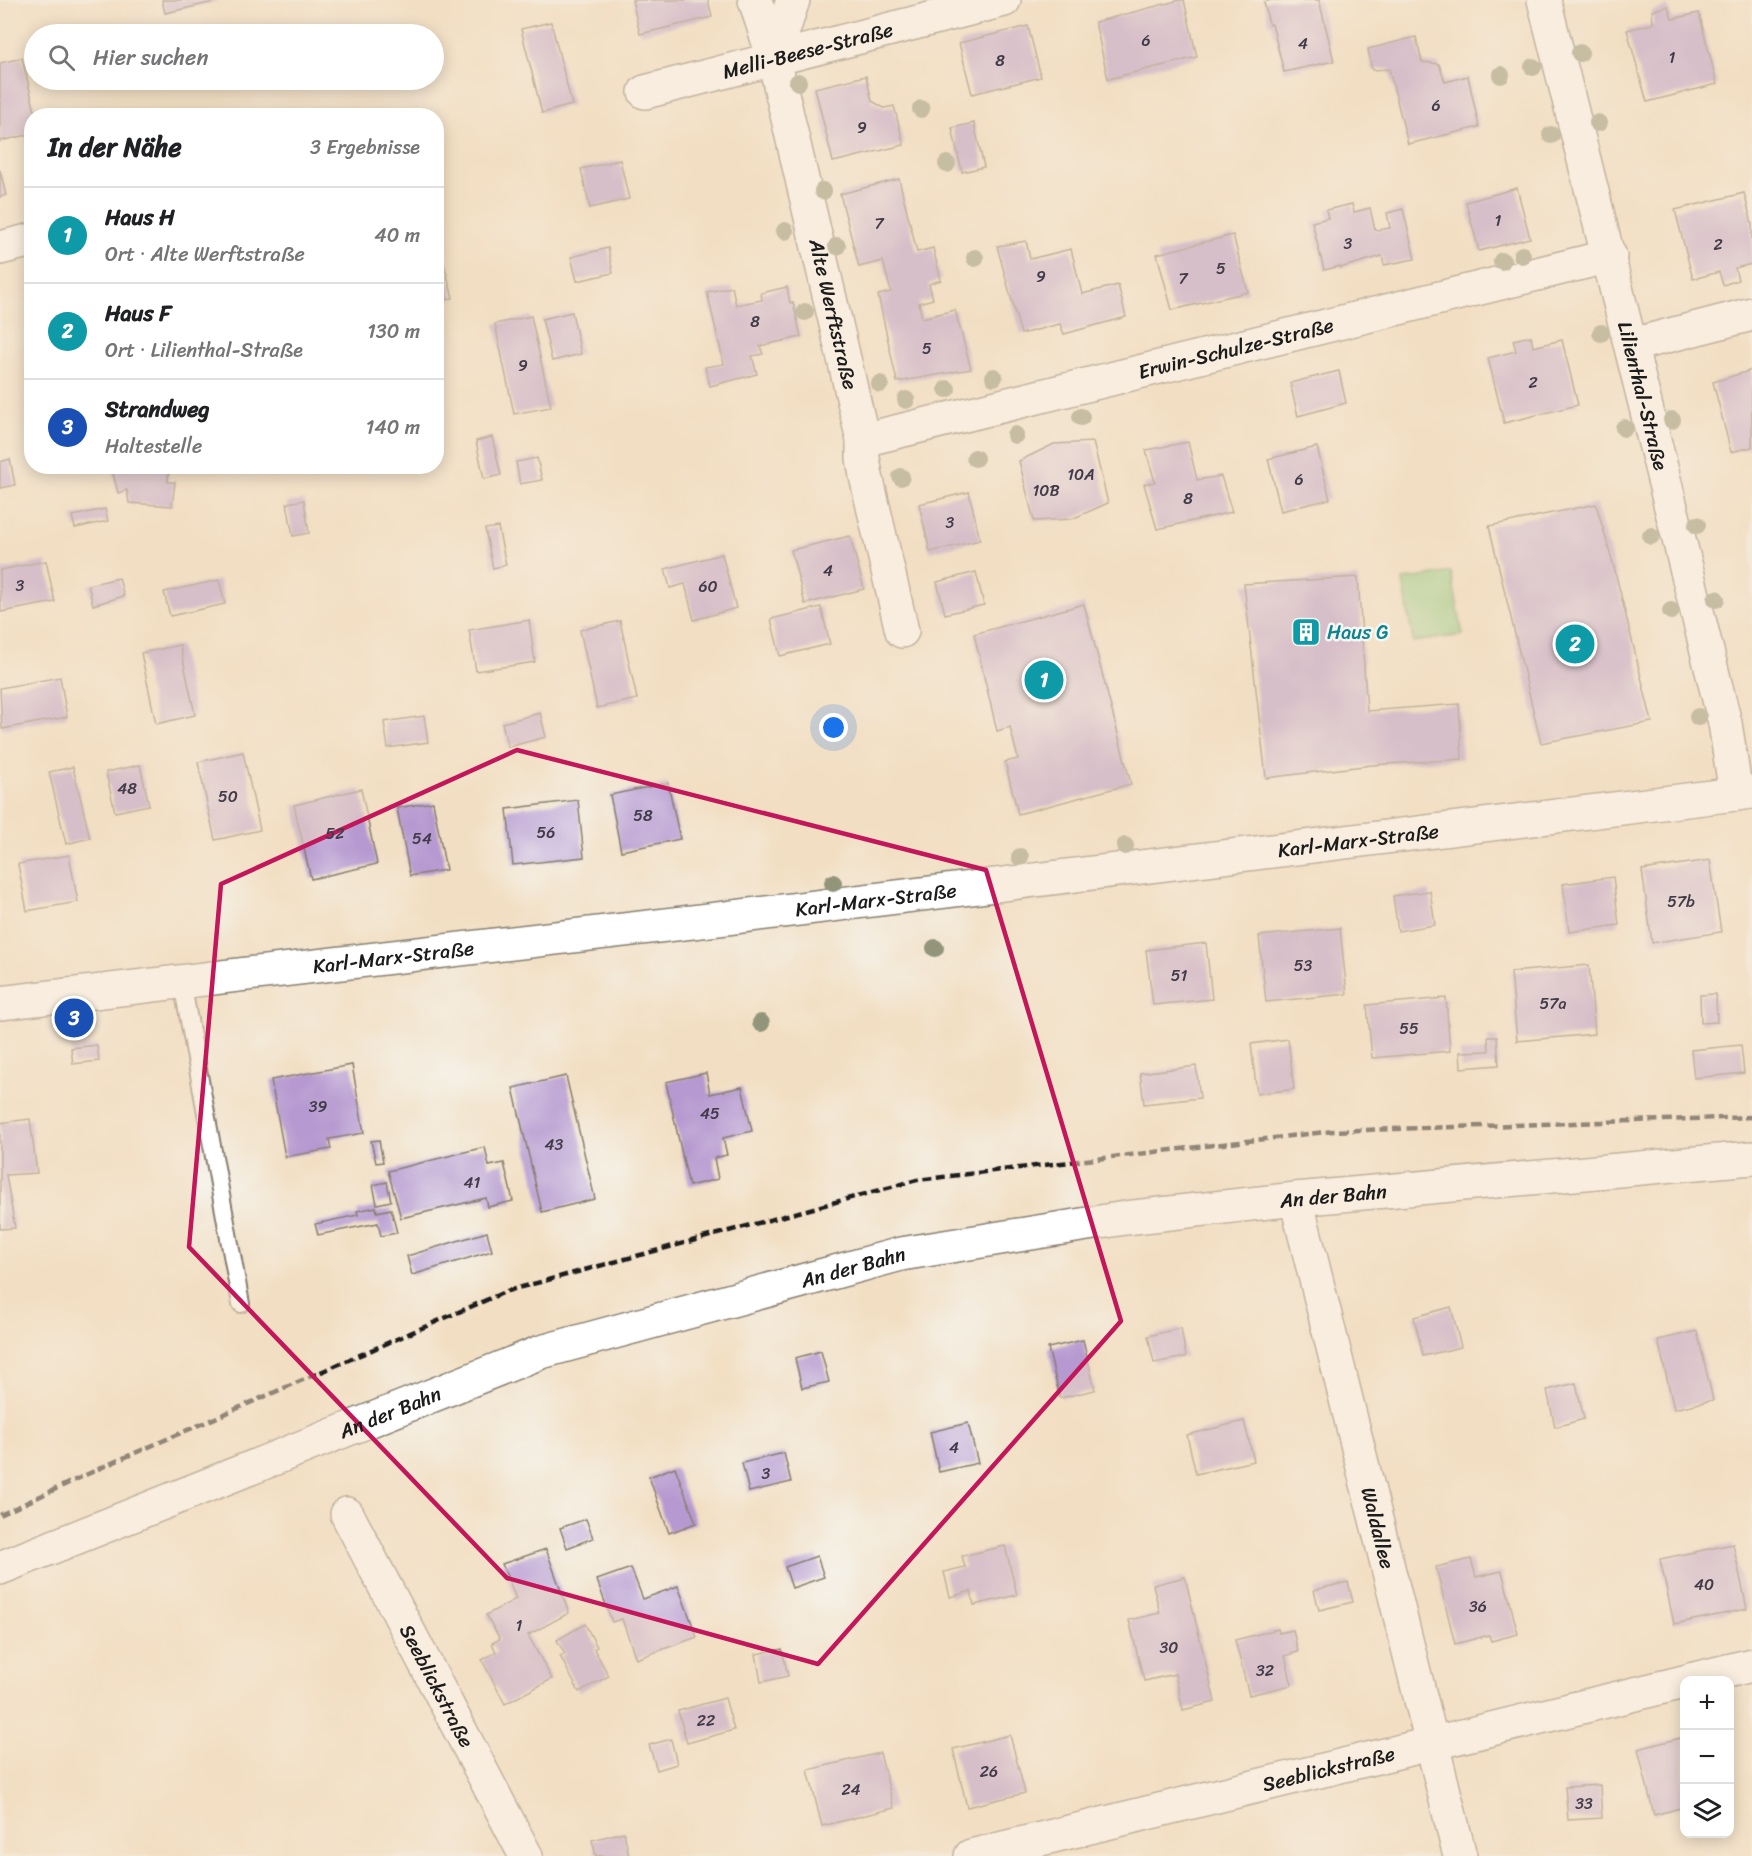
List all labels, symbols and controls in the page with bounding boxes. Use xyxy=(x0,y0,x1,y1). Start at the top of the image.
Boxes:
street label: Melli-Beese-Straße xyxy=(719,12,897,89)
search box xyxy=(24,24,444,90)
house number: 6 xyxy=(1141,26,1151,55)
house number: 4 xyxy=(1298,29,1308,58)
text: Hier suchen xyxy=(93,38,208,77)
icon: search xyxy=(45,41,78,74)
house number: 1 xyxy=(1669,43,1676,72)
house number: 8 xyxy=(995,46,1005,75)
house number: 6 xyxy=(1431,91,1441,120)
house number: 9 xyxy=(857,113,867,142)
text: In der Nähe xyxy=(48,124,182,170)
text: 3 Ergebnisse xyxy=(310,130,420,165)
text: Haus H xyxy=(105,198,175,237)
house number: 1 xyxy=(1495,206,1502,235)
house number: 7 xyxy=(874,209,884,238)
text: 1 xyxy=(63,218,72,253)
text: 40 m xyxy=(374,218,420,253)
house number: 3 xyxy=(1344,229,1353,258)
house number: 2 xyxy=(1713,230,1723,259)
street label: Alte Werftstraße xyxy=(798,234,868,393)
text: Ort · Alte Werftstraße xyxy=(105,237,305,272)
house number: 5 xyxy=(1216,254,1226,283)
house number: 9 xyxy=(1036,262,1046,291)
house number: 7 xyxy=(1178,264,1188,293)
text: Haus F xyxy=(105,294,171,333)
house number: 8 xyxy=(750,307,760,336)
street label: Erwin-Schulze-Straße xyxy=(1135,308,1337,390)
text: 2 xyxy=(62,314,73,349)
text: 130 m xyxy=(367,314,420,349)
street label: Lilienthal-Straße xyxy=(1607,318,1678,474)
text: Ort · Lilienthal-Straße xyxy=(105,333,303,368)
house number: 5 xyxy=(922,334,932,363)
house number: 9 xyxy=(518,351,528,380)
house number: 2 xyxy=(1528,368,1538,397)
text: Strandweg xyxy=(105,390,210,429)
text: 3 xyxy=(62,410,73,445)
text: 140 m xyxy=(366,410,420,445)
text: Haltestelle xyxy=(105,429,202,464)
house number: 10A xyxy=(1067,460,1095,489)
house number: 6 xyxy=(1294,465,1304,494)
house number: 10B xyxy=(1032,476,1060,505)
house number: 8 xyxy=(1183,484,1193,513)
house number: 3 xyxy=(946,508,955,537)
house number: 4 xyxy=(823,556,833,585)
house number: 3 xyxy=(16,571,25,600)
house number: 60 xyxy=(698,572,718,601)
place label: Haus G xyxy=(1327,615,1389,650)
building icon: Haus G xyxy=(1290,616,1322,648)
pin: 2 xyxy=(1556,622,1594,666)
pin: 1 xyxy=(1024,658,1064,702)
your location xyxy=(819,713,848,742)
house number: 48 xyxy=(117,774,137,803)
house number: 50 xyxy=(218,782,238,811)
house number: 58 xyxy=(633,801,653,830)
street label: Karl-Marx-Straße xyxy=(1276,814,1441,868)
house number: 56 xyxy=(537,818,555,847)
house number: 52 xyxy=(325,819,345,848)
house number: 54 xyxy=(412,824,432,853)
street label: Karl-Marx-Straße xyxy=(793,873,959,927)
house number: 57b xyxy=(1667,887,1695,916)
street label: Karl-Marx-Straße xyxy=(311,931,476,984)
house number: 53 xyxy=(1294,951,1312,980)
house number: 51 xyxy=(1171,961,1187,990)
house number: 57a xyxy=(1540,989,1566,1018)
pin: 3 xyxy=(54,996,94,1040)
house number: 55 xyxy=(1399,1014,1419,1043)
house number: 39 xyxy=(309,1092,327,1121)
house number: 45 xyxy=(700,1099,720,1128)
house number: 43 xyxy=(545,1130,564,1159)
house number: 41 xyxy=(464,1168,481,1197)
street label: An der Bahn xyxy=(1277,1174,1389,1219)
street label: An der Bahn xyxy=(796,1236,910,1299)
street label: An der Bahn xyxy=(333,1377,447,1449)
house number: 4 xyxy=(949,1433,959,1462)
house number: 3 xyxy=(762,1459,771,1488)
street label: Waldallee xyxy=(1351,1483,1405,1573)
house number: 40 xyxy=(1694,1570,1714,1599)
house number: 36 xyxy=(1469,1592,1487,1621)
house number: 1 xyxy=(516,1611,523,1640)
street label: Seeblickstraße xyxy=(390,1618,483,1754)
house number: 30 xyxy=(1160,1633,1178,1662)
house number: 32 xyxy=(1256,1656,1274,1685)
map controls xyxy=(1680,1676,1734,1838)
button: + xyxy=(1680,1676,1734,1730)
house number: 22 xyxy=(697,1706,715,1735)
button: − xyxy=(1680,1730,1734,1784)
street label: Seeblickstraße xyxy=(1259,1736,1399,1802)
house number: 26 xyxy=(980,1757,998,1786)
house number: 24 xyxy=(841,1775,861,1804)
button: layers xyxy=(1680,1784,1734,1838)
house number: 33 xyxy=(1575,1789,1593,1818)

